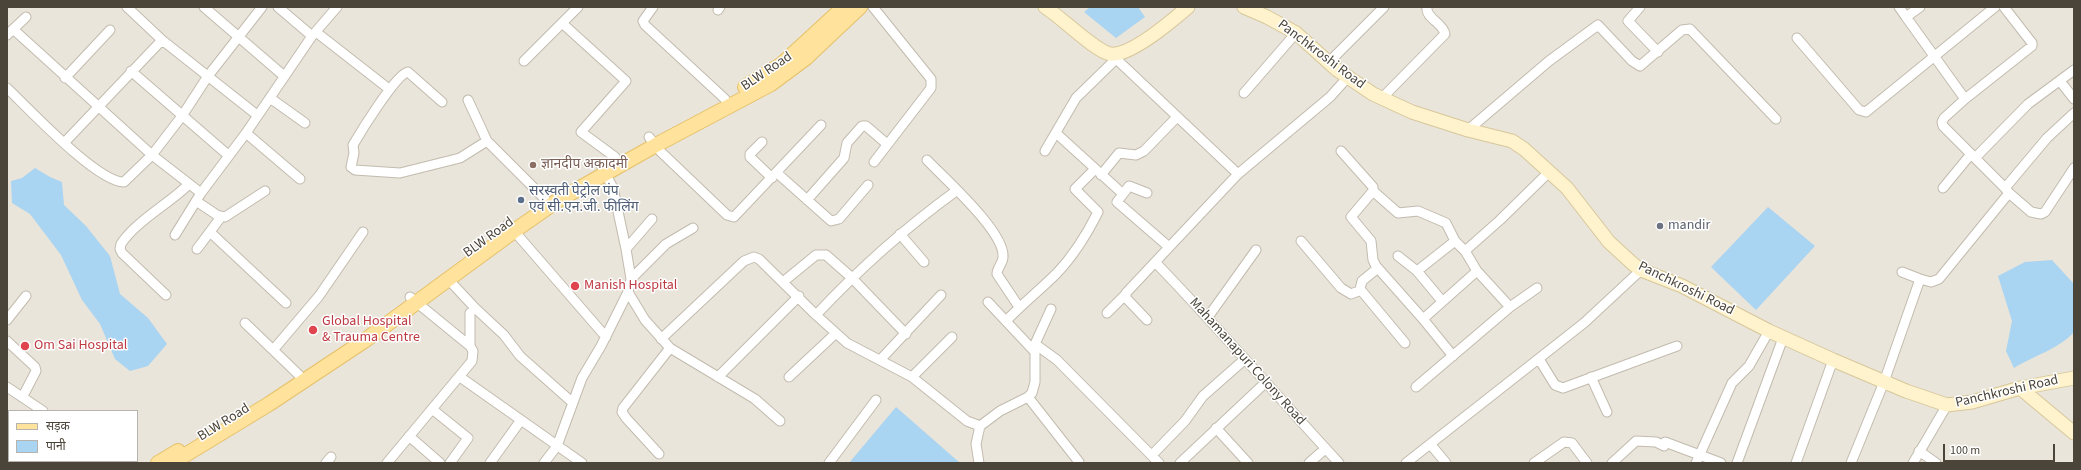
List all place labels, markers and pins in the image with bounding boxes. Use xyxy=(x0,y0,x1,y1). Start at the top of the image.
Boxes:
place label: ज्ञानदीप अकादमी xyxy=(541,157,628,173)
marker: ज्ञानदीप अकादमी xyxy=(528,160,538,170)
place label: सरस्वती पेट्रोल पंप एवं सी.एन.जी. फीलिंग xyxy=(529,184,639,216)
marker: सरस्वती पेट्रोल पंप एवं सी.एन.जी. फीलिंग xyxy=(516,195,526,205)
place label: mandir xyxy=(1668,218,1710,234)
marker: mandir xyxy=(1655,221,1665,231)
place label: Manish Hospital xyxy=(584,278,677,294)
marker: Manish Hospital xyxy=(569,280,581,292)
place label: Global Hospital & Trauma Centre xyxy=(322,314,420,346)
marker: Global Hospital & Trauma Centre xyxy=(307,324,319,336)
place label: Om Sai Hospital xyxy=(34,338,127,354)
marker: Om Sai Hospital xyxy=(19,340,31,352)

